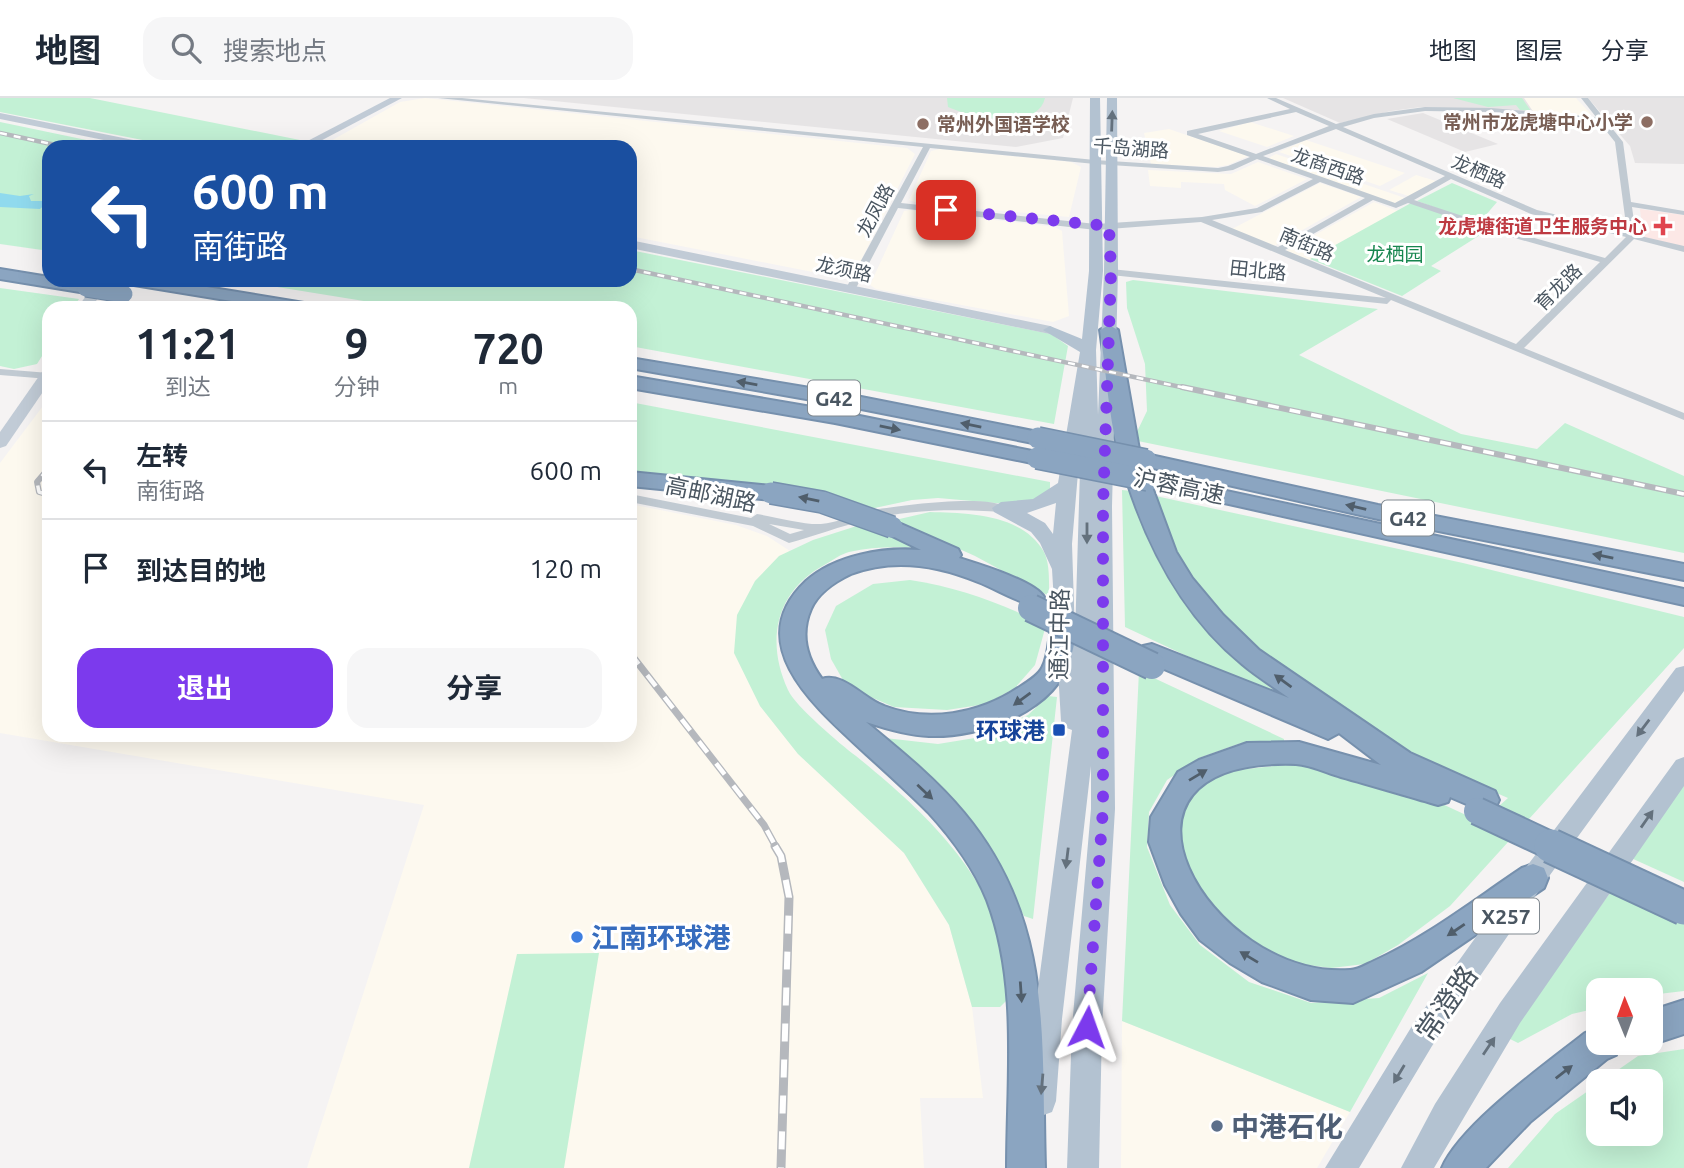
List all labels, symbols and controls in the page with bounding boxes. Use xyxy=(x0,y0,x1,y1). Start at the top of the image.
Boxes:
search box xyxy=(143,17,633,80)
icon: search xyxy=(167,29,205,67)
text: 地图 xyxy=(35,31,101,68)
text: 搜索地点 xyxy=(223,36,327,65)
text: 地图 xyxy=(1429,37,1477,64)
text: 图层 xyxy=(1515,37,1563,64)
text: 分享 xyxy=(1601,37,1649,64)
one-way arrow xyxy=(1106,109,1117,131)
place label: 常州市龙虎塘中心小学 xyxy=(1443,111,1633,133)
place label: 常州外国语学校 xyxy=(937,113,1070,135)
marker: 常州市龙虎塘中心小学 xyxy=(1639,114,1655,130)
marker: 常州外国语学校 xyxy=(915,116,931,132)
street label: 千岛湖路 xyxy=(1092,134,1170,162)
street label: 龙商西路 xyxy=(1288,143,1368,189)
street label: 龙栖路 xyxy=(1448,150,1510,192)
text: 600 m xyxy=(192,163,329,218)
icon: left xyxy=(77,168,168,259)
street label: 龙凤路 xyxy=(852,180,898,240)
pin xyxy=(916,180,976,240)
icon: arrive xyxy=(927,191,965,229)
place label: 龙虎塘街道卫生服务中心 xyxy=(1438,215,1647,237)
marker: 龙虎塘街道卫生服务中心 xyxy=(1653,216,1673,236)
street label: 南街路 xyxy=(1276,223,1338,265)
text: 南街路 xyxy=(192,228,288,264)
park label: 龙栖园 xyxy=(1366,243,1424,265)
street label: 龙须路 xyxy=(814,252,874,286)
street label: 田北路 xyxy=(1228,256,1288,284)
street label: 育龙路 xyxy=(1530,259,1586,315)
text: 11:21 xyxy=(135,320,240,367)
text: 9 xyxy=(345,320,368,367)
text: 720 xyxy=(473,325,544,372)
text: m xyxy=(498,373,518,398)
text: 到达 xyxy=(165,374,211,399)
text: 分钟 xyxy=(334,374,380,399)
one-way arrow xyxy=(736,377,758,388)
road number: G42 xyxy=(808,380,860,416)
one-way arrow xyxy=(960,419,982,430)
one-way arrow xyxy=(879,423,901,434)
text: 左转 xyxy=(136,441,188,470)
icon: left xyxy=(77,451,115,489)
text: 600 m xyxy=(530,456,602,485)
street label: 沪蓉高速 xyxy=(1131,464,1227,508)
street label: 高邮湖路 xyxy=(663,472,759,516)
text: 南街路 xyxy=(136,478,205,503)
one-way arrow xyxy=(798,494,820,505)
road number: G42 xyxy=(1382,500,1434,536)
one-way arrow xyxy=(1345,501,1367,512)
one-way arrow xyxy=(1081,523,1093,545)
icon: arrive xyxy=(77,549,115,587)
one-way arrow xyxy=(1592,550,1614,561)
text: 120 m xyxy=(530,554,602,583)
text: 到达目的地 xyxy=(136,556,266,585)
street label: 通江中路 xyxy=(1046,588,1072,680)
button: 退出 xyxy=(77,648,333,728)
button: 分享 xyxy=(347,648,602,728)
one-way arrow xyxy=(1274,675,1292,689)
one-way arrow xyxy=(1013,692,1031,706)
place label: 环球港 xyxy=(976,718,1045,743)
one-way arrow xyxy=(1636,719,1651,737)
marker: 环球港 xyxy=(1051,722,1067,738)
one-way arrow xyxy=(1188,768,1207,781)
one-way arrow xyxy=(916,784,933,800)
one-way arrow xyxy=(1640,810,1654,828)
one-way arrow xyxy=(1062,847,1073,869)
road number: X257 xyxy=(1473,898,1539,934)
place label: 江南环球港 xyxy=(591,922,731,953)
one-way arrow xyxy=(1447,923,1465,937)
marker: 江南环球港 xyxy=(569,929,585,945)
one-way arrow xyxy=(1240,951,1259,964)
street label: 常澄路 xyxy=(1409,960,1483,1046)
north arrow xyxy=(1586,978,1662,1055)
map controls xyxy=(1586,978,1663,1146)
one-way arrow xyxy=(1016,981,1027,1003)
position arrow xyxy=(1050,990,1124,1064)
one-way arrow xyxy=(1482,1037,1496,1055)
one-way arrow xyxy=(1392,1065,1405,1084)
one-way arrow xyxy=(1555,1065,1573,1079)
button: sound xyxy=(1586,1069,1663,1146)
one-way arrow xyxy=(1037,1073,1048,1095)
place label: 中港石化 xyxy=(1231,1111,1343,1142)
marker: 中港石化 xyxy=(1209,1118,1225,1134)

